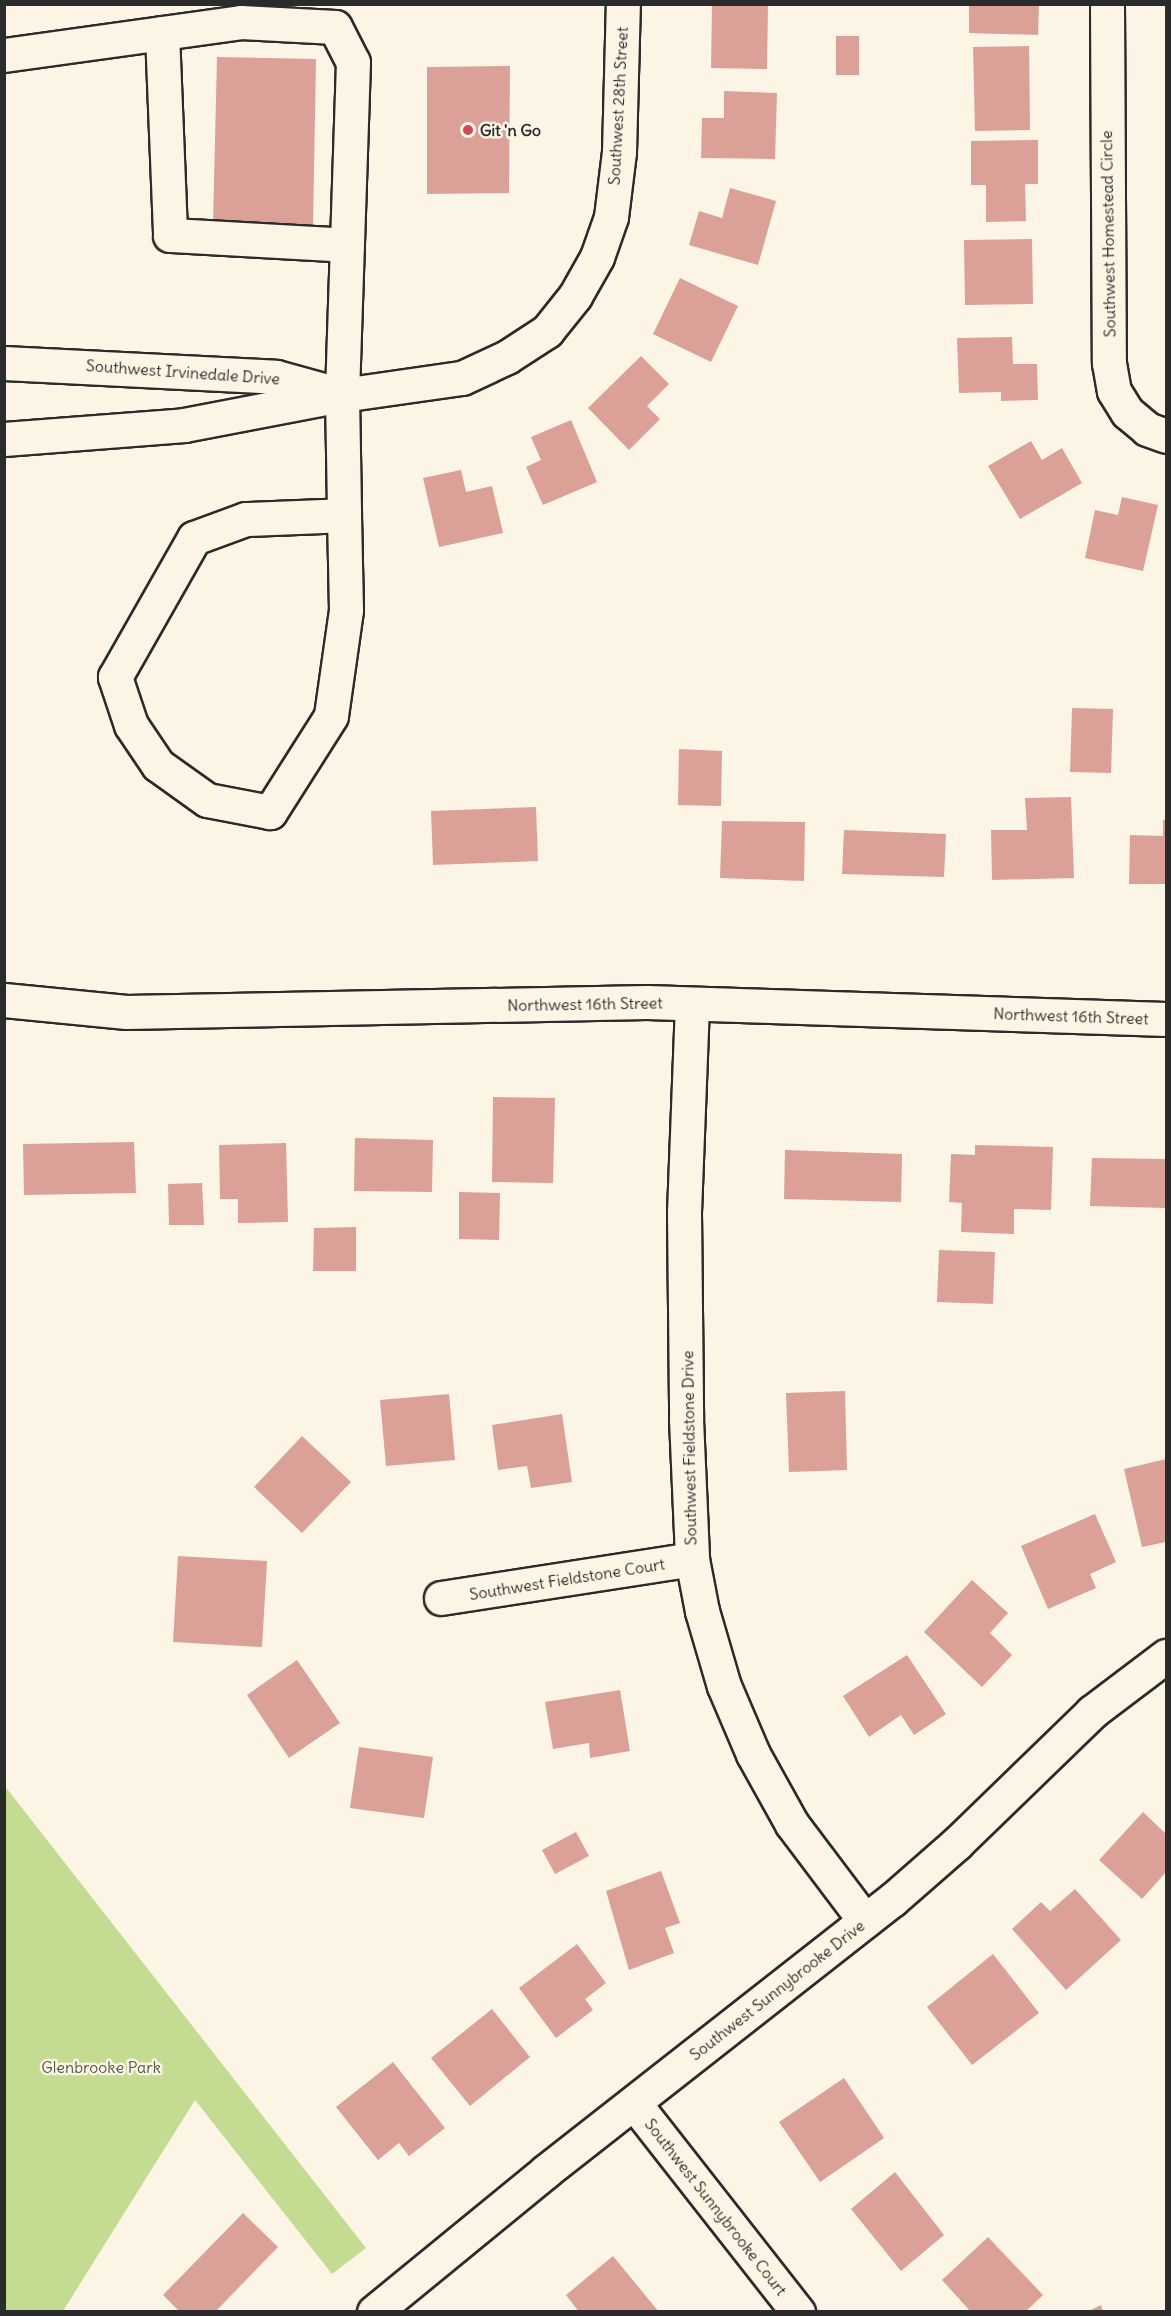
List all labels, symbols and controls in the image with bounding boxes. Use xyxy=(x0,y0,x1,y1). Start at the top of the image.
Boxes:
street label: Southwest 28th Street xyxy=(604,26,632,186)
place label: Git 'n Go xyxy=(480,120,541,140)
marker: Git 'n Go xyxy=(461,123,475,137)
street label: Southwest Homestead Circle xyxy=(1097,130,1119,338)
street label: Southwest Irvinedale Drive xyxy=(85,356,281,388)
street label: Northwest 16th Street xyxy=(507,993,663,1015)
street label: Northwest 16th Street xyxy=(993,1004,1149,1028)
street label: Southwest Fieldstone Drive xyxy=(678,1350,700,1546)
street label: Southwest Fieldstone Court xyxy=(468,1554,666,1604)
street label: Southwest Sunnybrooke Drive xyxy=(686,1916,868,2064)
park label: Glenbrooke Park xyxy=(41,2057,161,2077)
street label: Southwest Sunnybrooke Court xyxy=(641,2115,791,2299)

